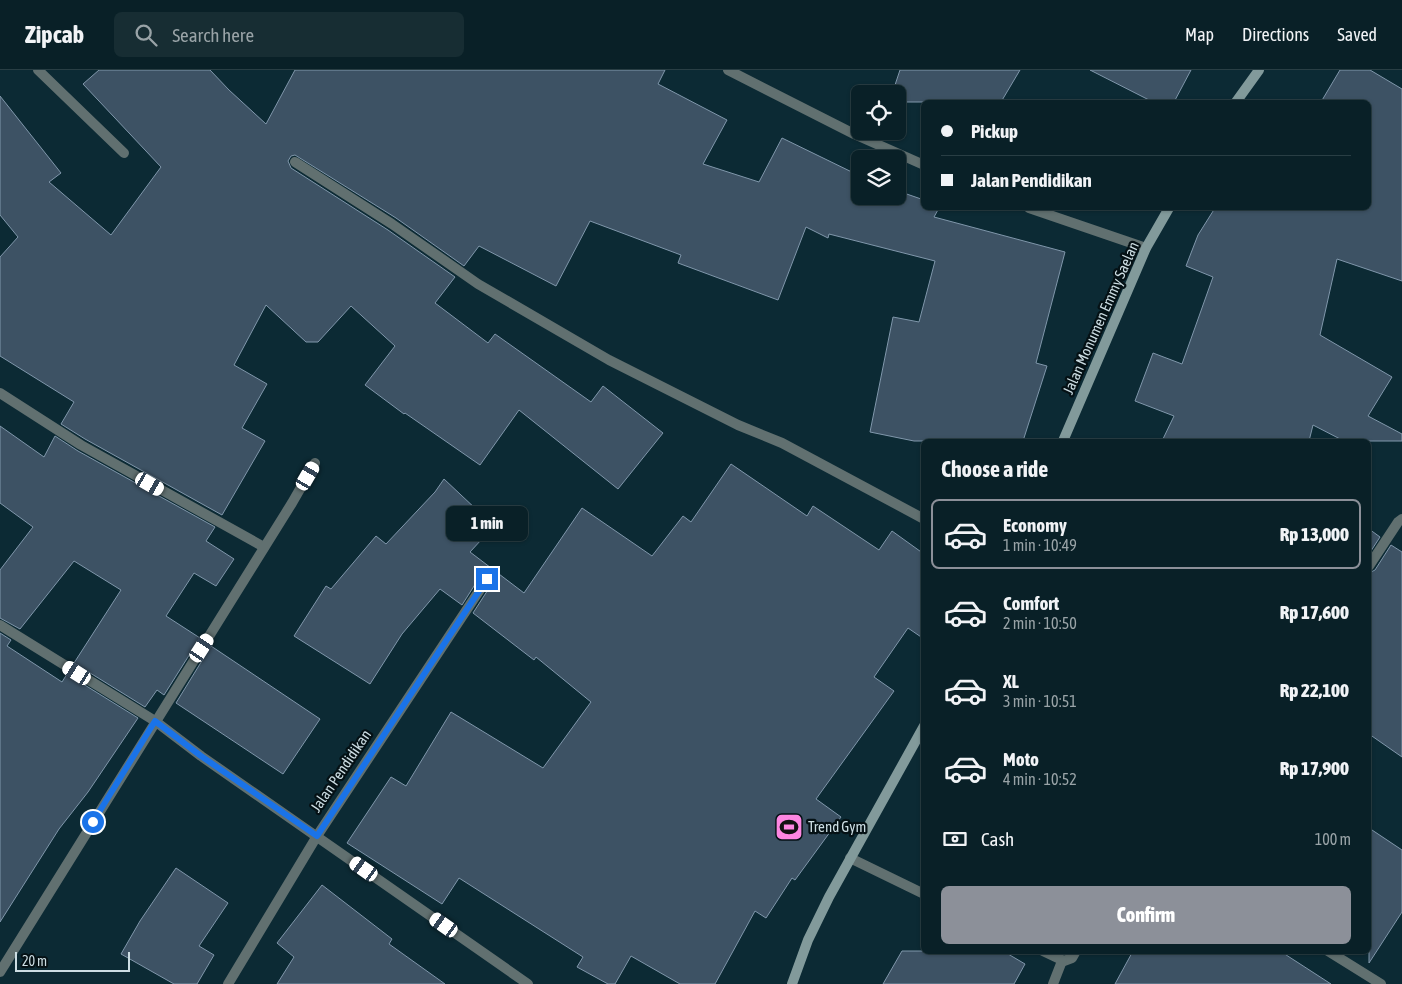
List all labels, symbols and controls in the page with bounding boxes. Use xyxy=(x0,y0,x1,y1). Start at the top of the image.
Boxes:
search box xyxy=(114,12,464,57)
text: Zipcab xyxy=(25,21,84,48)
icon: search xyxy=(132,21,160,49)
text: Search here xyxy=(172,24,254,46)
text: Map xyxy=(1185,24,1214,45)
text: Directions xyxy=(1242,24,1309,45)
text: Saved xyxy=(1337,24,1377,45)
map controls xyxy=(851,85,906,205)
button: locate xyxy=(851,85,906,140)
text: Pickup xyxy=(971,120,1018,142)
button: layers xyxy=(851,150,906,205)
text: Jalan Pendidikan xyxy=(971,169,1092,191)
street label: Jalan Monumen Emmy Saelan xyxy=(1059,239,1142,397)
text: Choose a ride xyxy=(941,456,1048,482)
car xyxy=(294,459,321,493)
car xyxy=(133,470,166,498)
callout: 1 min xyxy=(446,506,528,542)
icon: car xyxy=(943,512,988,557)
text: 1 min xyxy=(471,514,503,532)
text: Economy xyxy=(1003,514,1067,536)
text: Rp 13,000 xyxy=(1280,523,1349,545)
text: 1 min · 10:49 xyxy=(1003,536,1077,554)
route end xyxy=(476,568,498,590)
icon: car xyxy=(943,590,988,635)
text: Comfort xyxy=(1003,592,1059,614)
text: Rp 17,600 xyxy=(1280,601,1349,623)
text: 2 min · 10:50 xyxy=(1003,614,1077,632)
car xyxy=(187,631,216,665)
car xyxy=(60,659,93,687)
icon: car xyxy=(943,668,988,713)
text: XL xyxy=(1003,670,1019,692)
text: Rp 22,100 xyxy=(1280,679,1349,701)
text: 3 min · 10:51 xyxy=(1003,692,1077,710)
street label: Jalan Pendidikan xyxy=(307,726,374,815)
icon: car xyxy=(943,746,988,791)
text: Moto xyxy=(1003,748,1039,770)
text: Rp 17,900 xyxy=(1280,757,1349,779)
text: 4 min · 10:52 xyxy=(1003,770,1077,788)
route start xyxy=(82,811,104,833)
sports icon: Trend Gym xyxy=(774,812,804,842)
place label: Trend Gym xyxy=(808,818,866,835)
icon: cash xyxy=(941,825,969,853)
text: Cash xyxy=(981,828,1014,850)
text: 100 m xyxy=(1315,830,1351,848)
car xyxy=(347,854,380,884)
button: Confirm xyxy=(941,886,1351,944)
car xyxy=(427,910,460,940)
scale bar xyxy=(15,949,130,972)
text: 20 m xyxy=(22,953,47,969)

